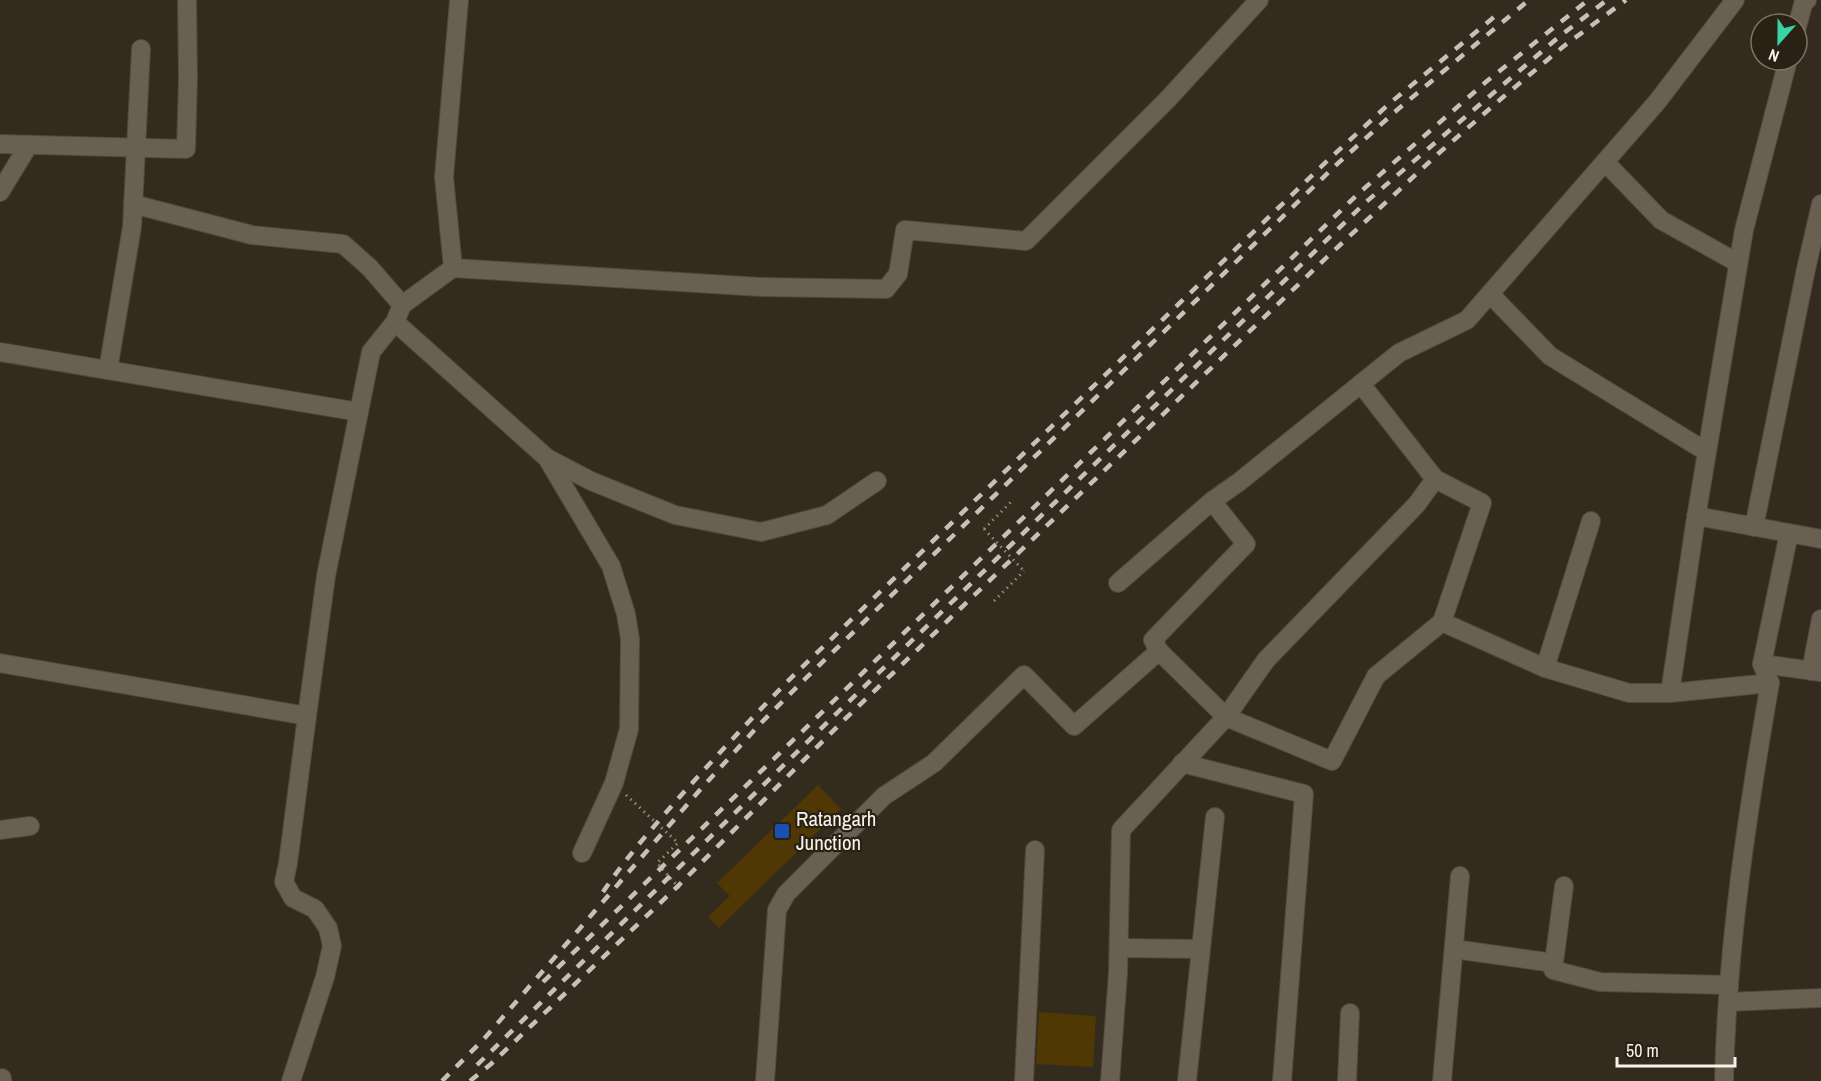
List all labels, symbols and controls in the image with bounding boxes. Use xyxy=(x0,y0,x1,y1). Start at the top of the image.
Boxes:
north arrow xyxy=(1749,12,1809,72)
text: N xyxy=(1765,44,1782,68)
place label: Ratangarh Junction xyxy=(796,804,876,857)
marker: Ratangarh Junction xyxy=(773,822,791,840)
scale bar xyxy=(1617,1030,1736,1068)
text: 50 m xyxy=(1626,1038,1659,1063)

